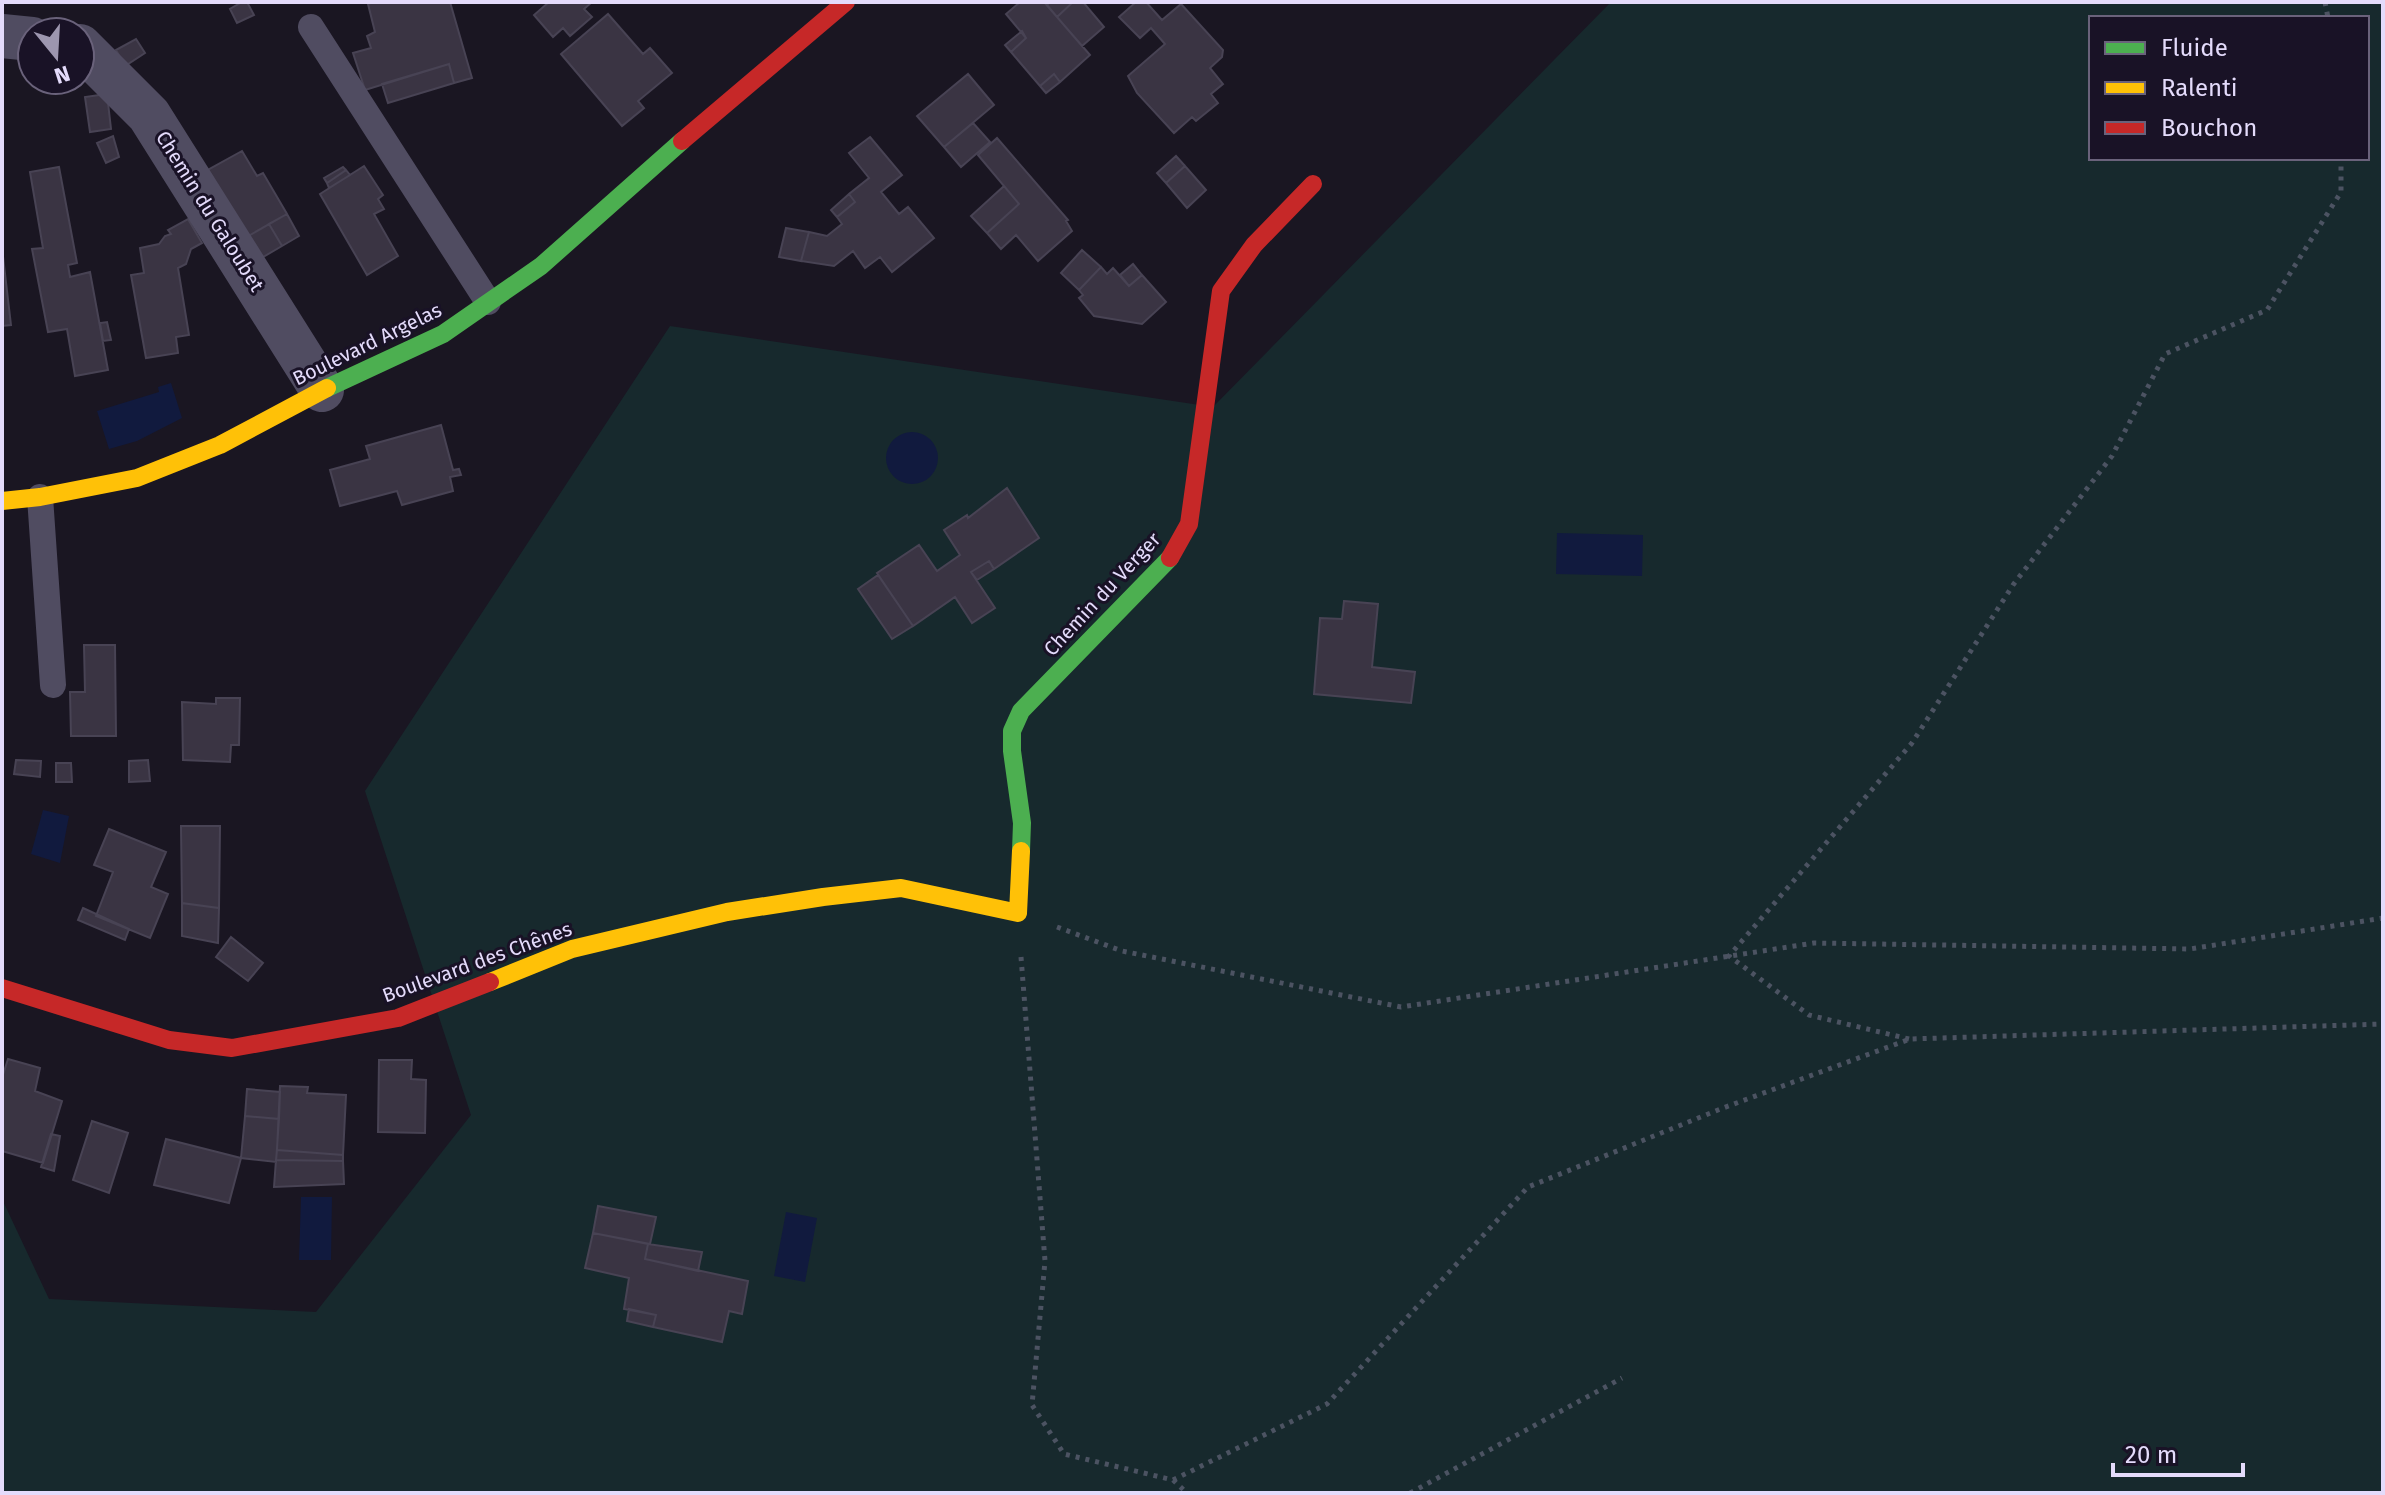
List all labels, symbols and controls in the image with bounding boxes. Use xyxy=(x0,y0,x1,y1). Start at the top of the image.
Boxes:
north arrow xyxy=(16,16,96,96)
legend xyxy=(2089,16,2369,160)
text: Fluide xyxy=(2161,34,2228,62)
text: N xyxy=(51,59,73,90)
text: Ralenti xyxy=(2161,74,2238,102)
text: Bouchon xyxy=(2161,114,2257,142)
street label: Chemin du Galoubet xyxy=(151,126,270,296)
street label: Boulevard Argelas xyxy=(289,298,445,390)
street label: Chemin du Verger xyxy=(1039,527,1166,661)
street label: Boulevard des Chênes xyxy=(379,917,575,1007)
scale bar xyxy=(2113,1427,2243,1477)
text: 20 m xyxy=(2125,1441,2177,1469)

